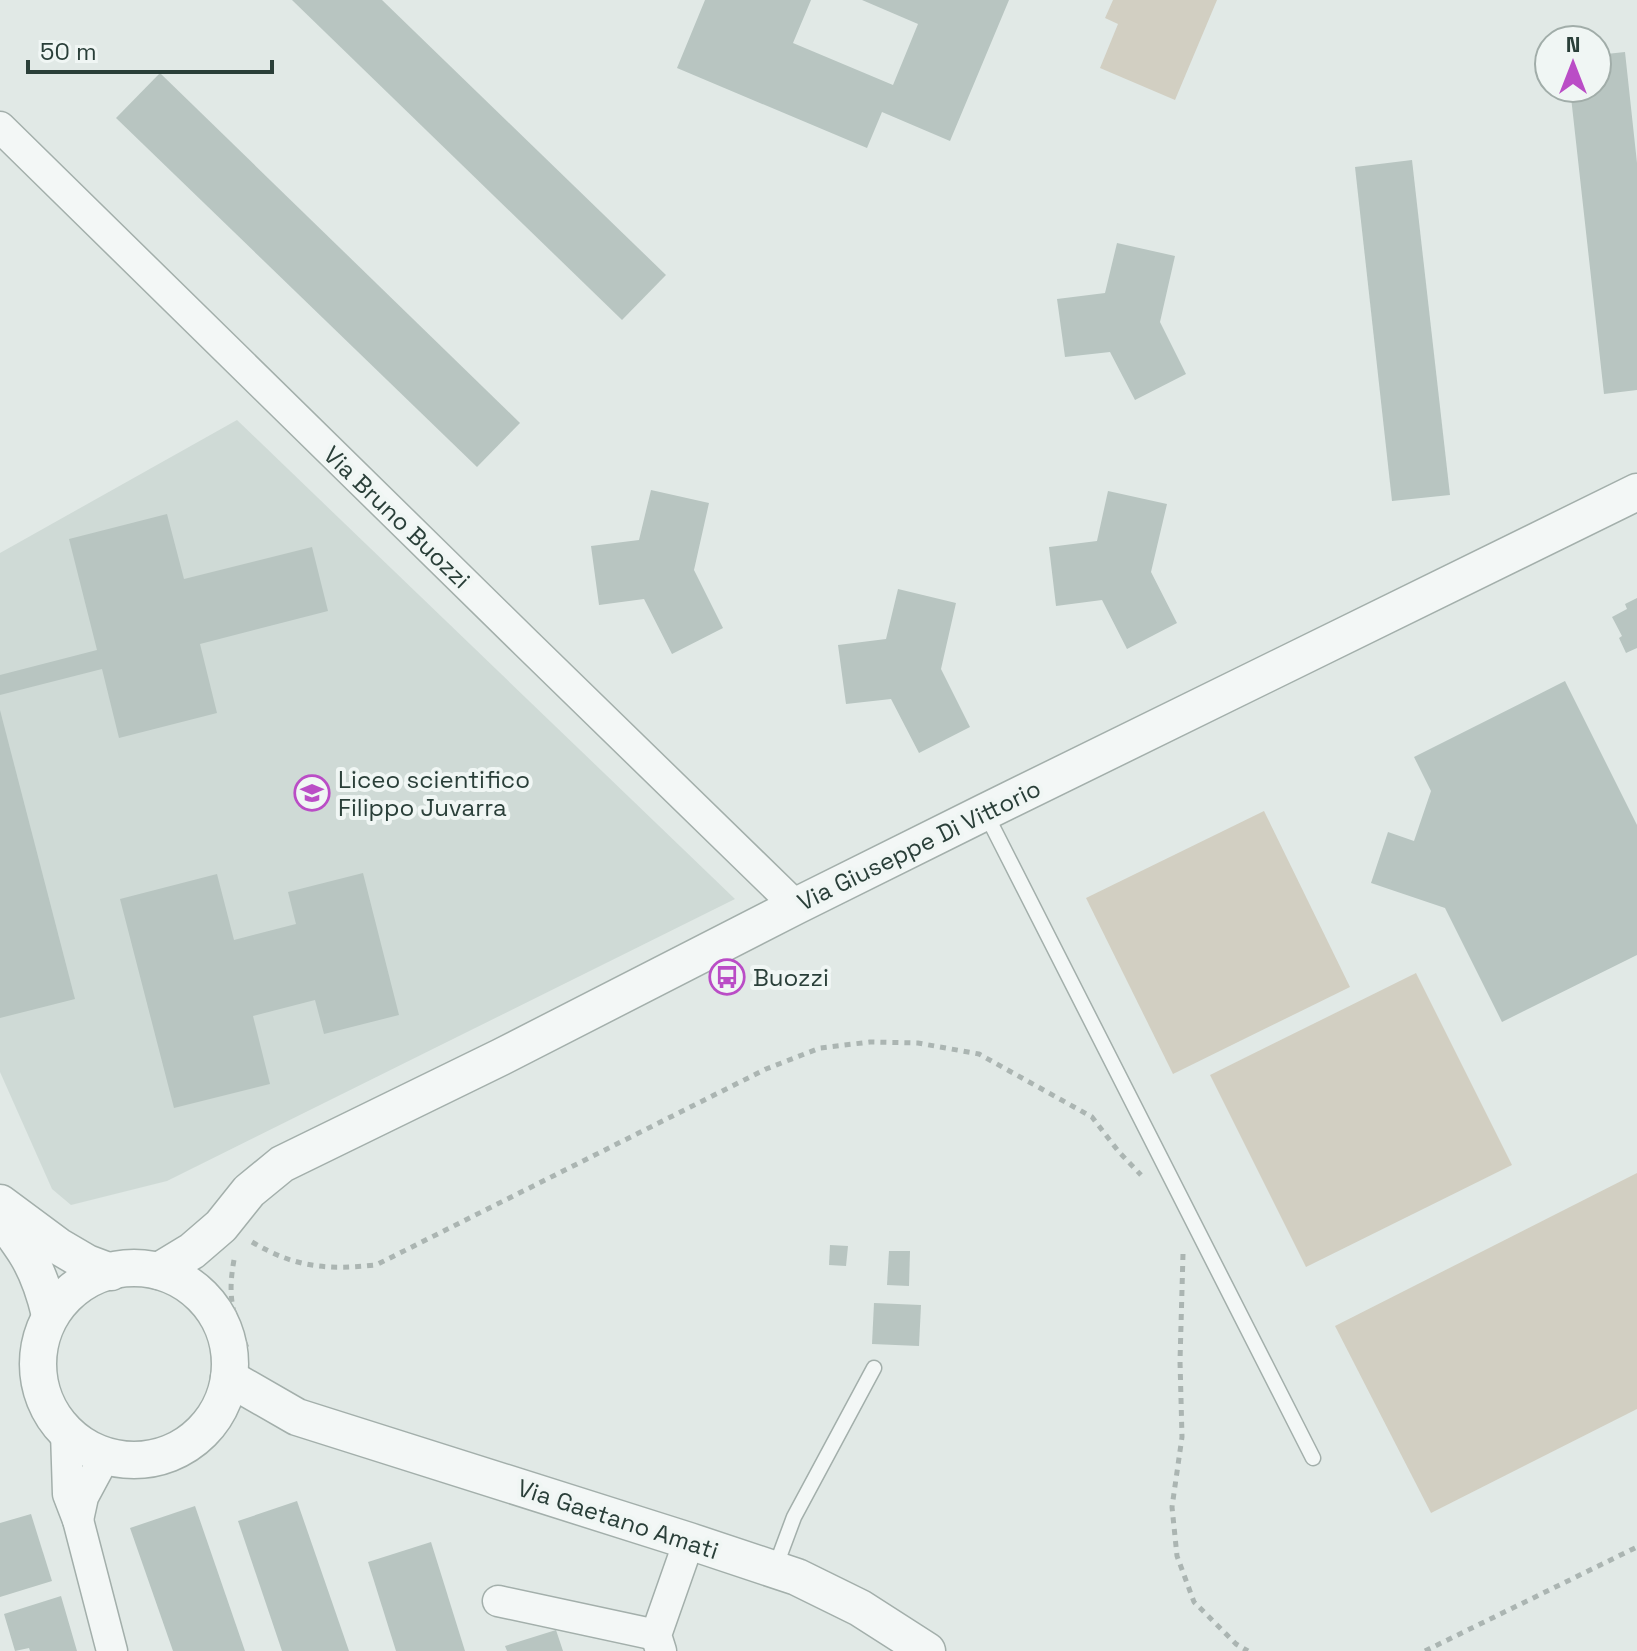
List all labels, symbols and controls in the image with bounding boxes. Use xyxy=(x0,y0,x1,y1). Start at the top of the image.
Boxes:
scale bar xyxy=(28,24,272,74)
north arrow xyxy=(1533,24,1613,104)
text: N xyxy=(1566,30,1580,58)
text: 50 m xyxy=(40,36,97,67)
street label: Via Bruno Buozzi xyxy=(317,439,477,595)
place label: Liceo scientifico Filippo Juvarra xyxy=(338,764,530,823)
street label: Via Giuseppe Di Vittorio xyxy=(792,773,1046,917)
school or university icon: Liceo scientifico Filippo Juvarra xyxy=(293,774,331,812)
bus stop icon: Buozzi xyxy=(708,958,746,996)
place label: Buozzi xyxy=(753,962,829,993)
street label: Via Gaetano Amati xyxy=(514,1472,722,1566)

